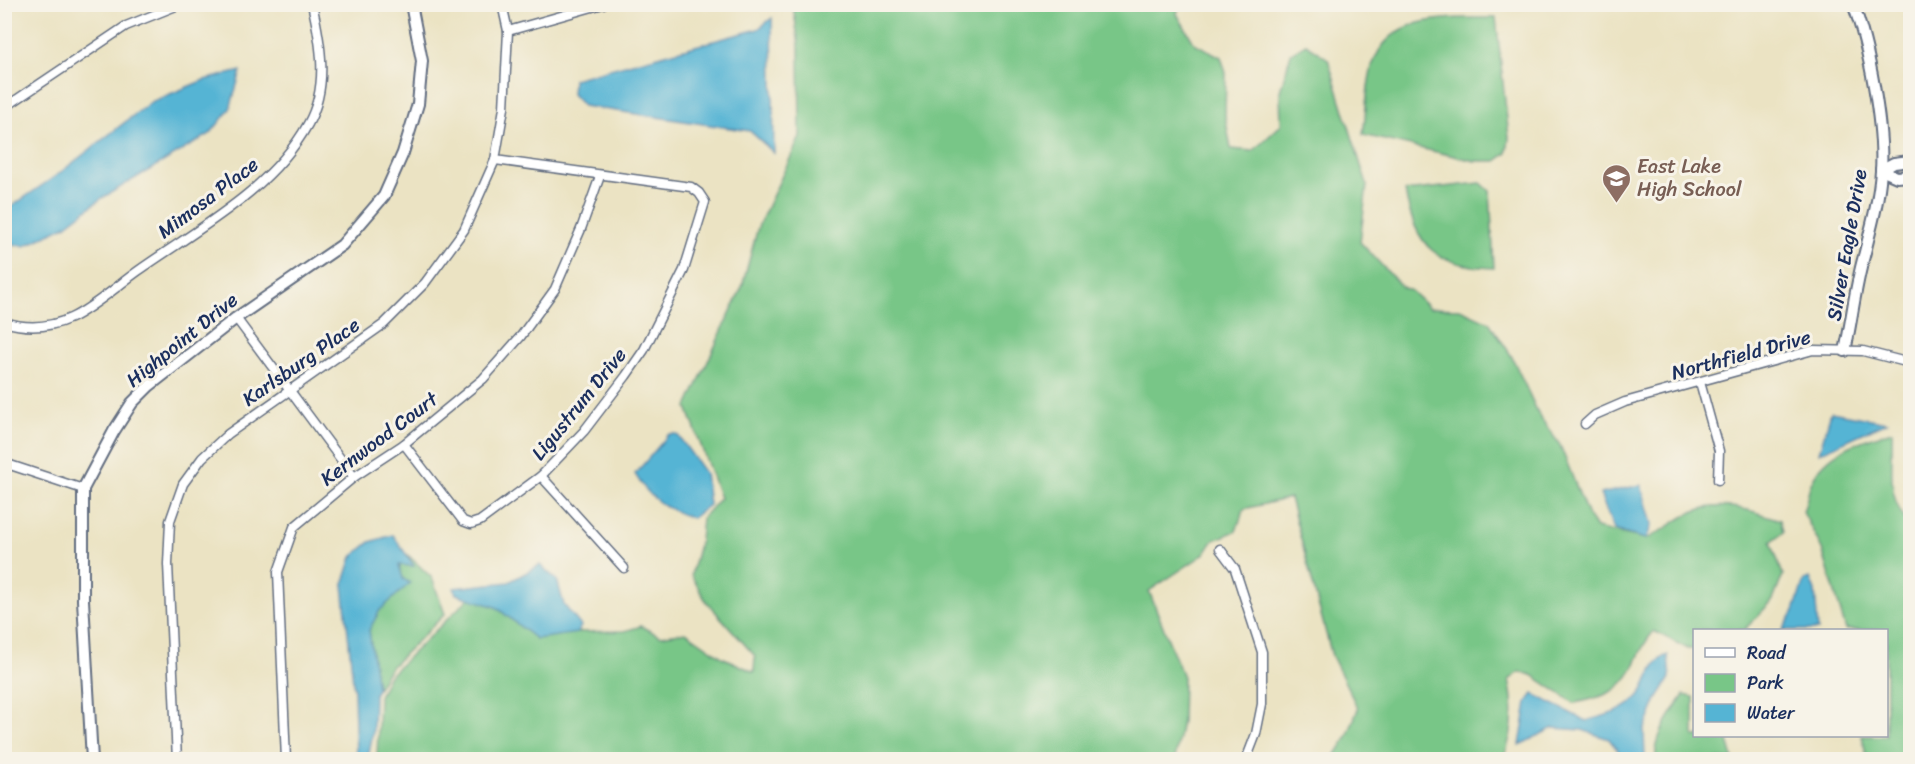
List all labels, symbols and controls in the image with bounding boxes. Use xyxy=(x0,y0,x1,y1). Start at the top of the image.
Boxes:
street label: Mimosa Place xyxy=(150,148,266,248)
place label: East Lake High School xyxy=(1637,149,1743,207)
school or university icon: East Lake High School xyxy=(1600,162,1632,204)
street label: Silver Eagle Drive xyxy=(1816,166,1878,324)
street label: Highpoint Drive xyxy=(118,283,246,397)
street label: Karlsburg Place xyxy=(235,308,367,416)
street label: Northfield Drive xyxy=(1667,320,1815,390)
street label: Ligustrum Drive xyxy=(522,340,636,468)
street label: Kernwood Court xyxy=(312,382,446,495)
legend xyxy=(1693,629,1888,737)
text: Road xyxy=(1747,637,1787,669)
text: Park xyxy=(1747,667,1784,699)
text: Water xyxy=(1747,697,1796,729)

